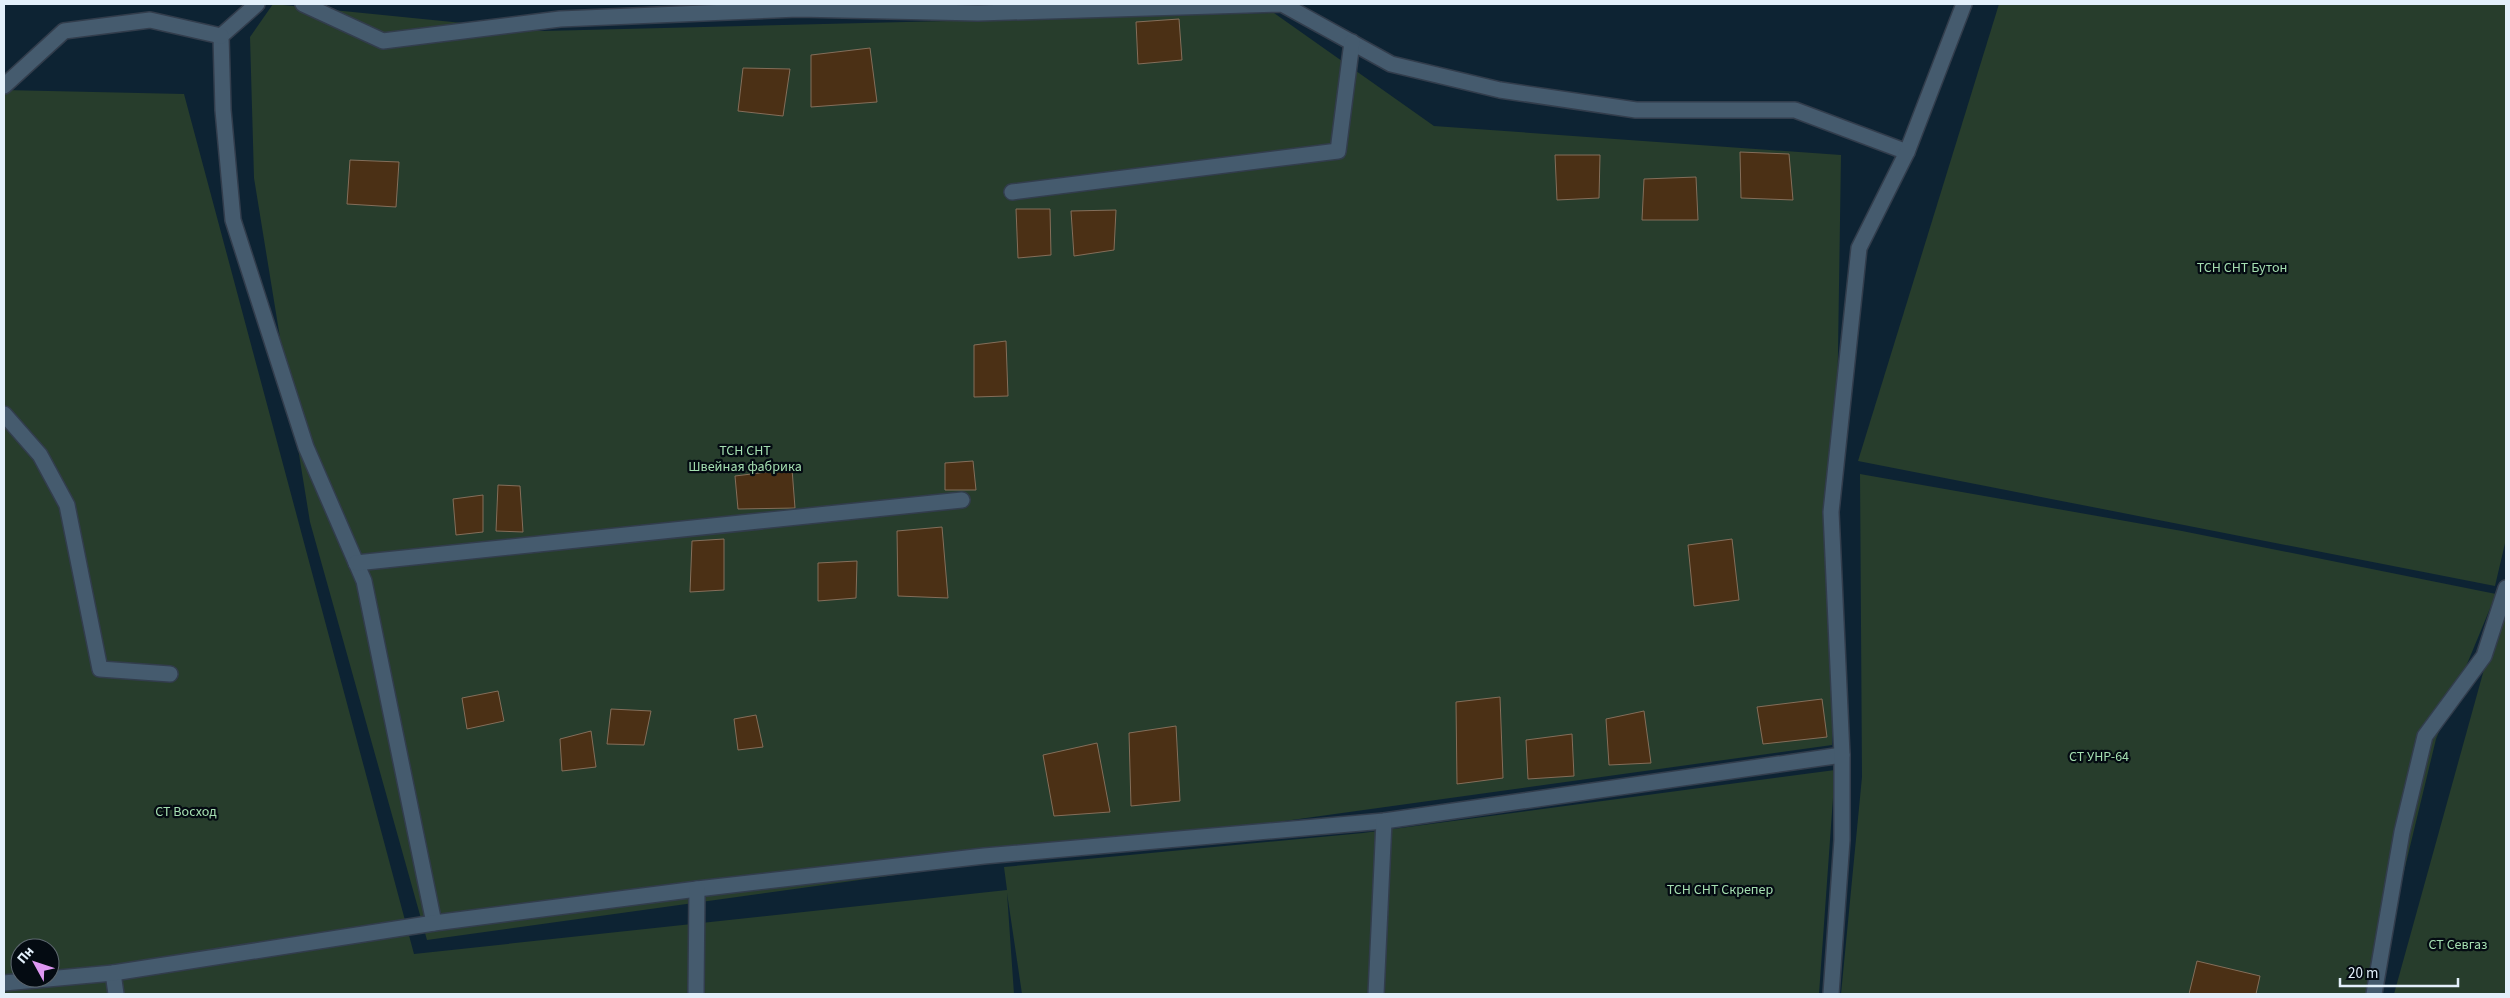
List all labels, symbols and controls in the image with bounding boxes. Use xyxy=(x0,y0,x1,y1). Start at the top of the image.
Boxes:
park label: ТСН СНТ Бутон xyxy=(2197,258,2287,278)
park label: ТСН СНТ Швейная фабрика xyxy=(688,441,802,477)
park label: СТ УНР-64 xyxy=(2069,747,2129,767)
park label: СТ Восход xyxy=(155,802,217,822)
park label: ТСН СНТ Скрепер xyxy=(1667,880,1774,900)
park label: СТ Севгаз xyxy=(2429,935,2487,955)
north arrow xyxy=(10,938,60,988)
text: Пн xyxy=(13,942,39,968)
scale bar xyxy=(2340,956,2458,988)
text: 20 m xyxy=(2348,963,2378,984)

